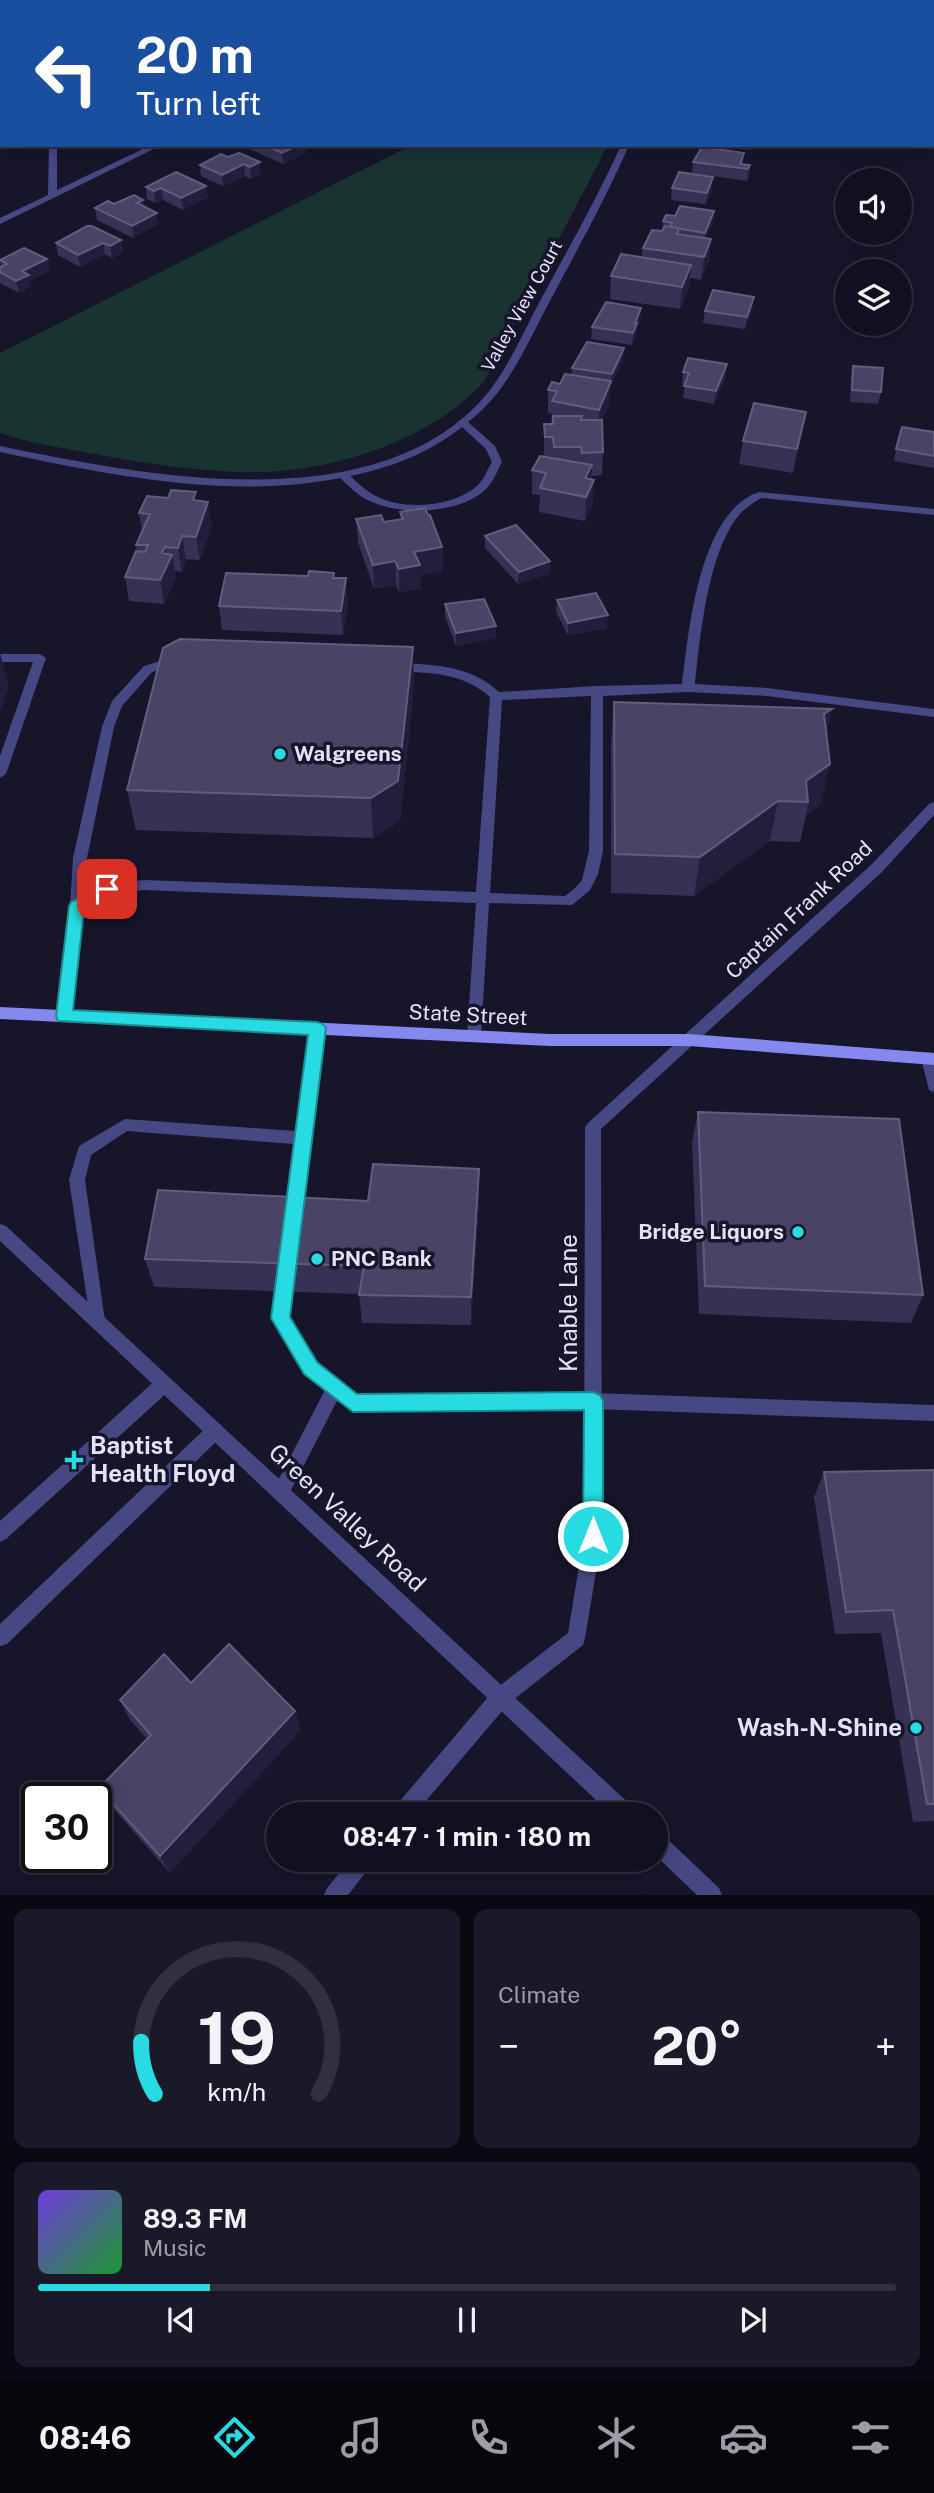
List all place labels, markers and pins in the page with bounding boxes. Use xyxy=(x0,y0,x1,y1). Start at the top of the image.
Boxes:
place label: Walgreens xyxy=(294,741,402,766)
marker: Walgreens xyxy=(272,746,288,762)
pin xyxy=(77,859,137,919)
place label: Bridge Liquors xyxy=(638,1219,784,1244)
marker: Bridge Liquors xyxy=(790,1224,806,1240)
place label: PNC Bank xyxy=(331,1246,432,1271)
marker: PNC Bank xyxy=(309,1251,325,1267)
place label: Baptist Health Floyd xyxy=(90,1431,235,1487)
marker: Baptist Health Floyd xyxy=(64,1450,84,1470)
place label: Wash-N-Shine xyxy=(737,1713,902,1741)
marker: Wash-N-Shine xyxy=(908,1720,924,1736)

